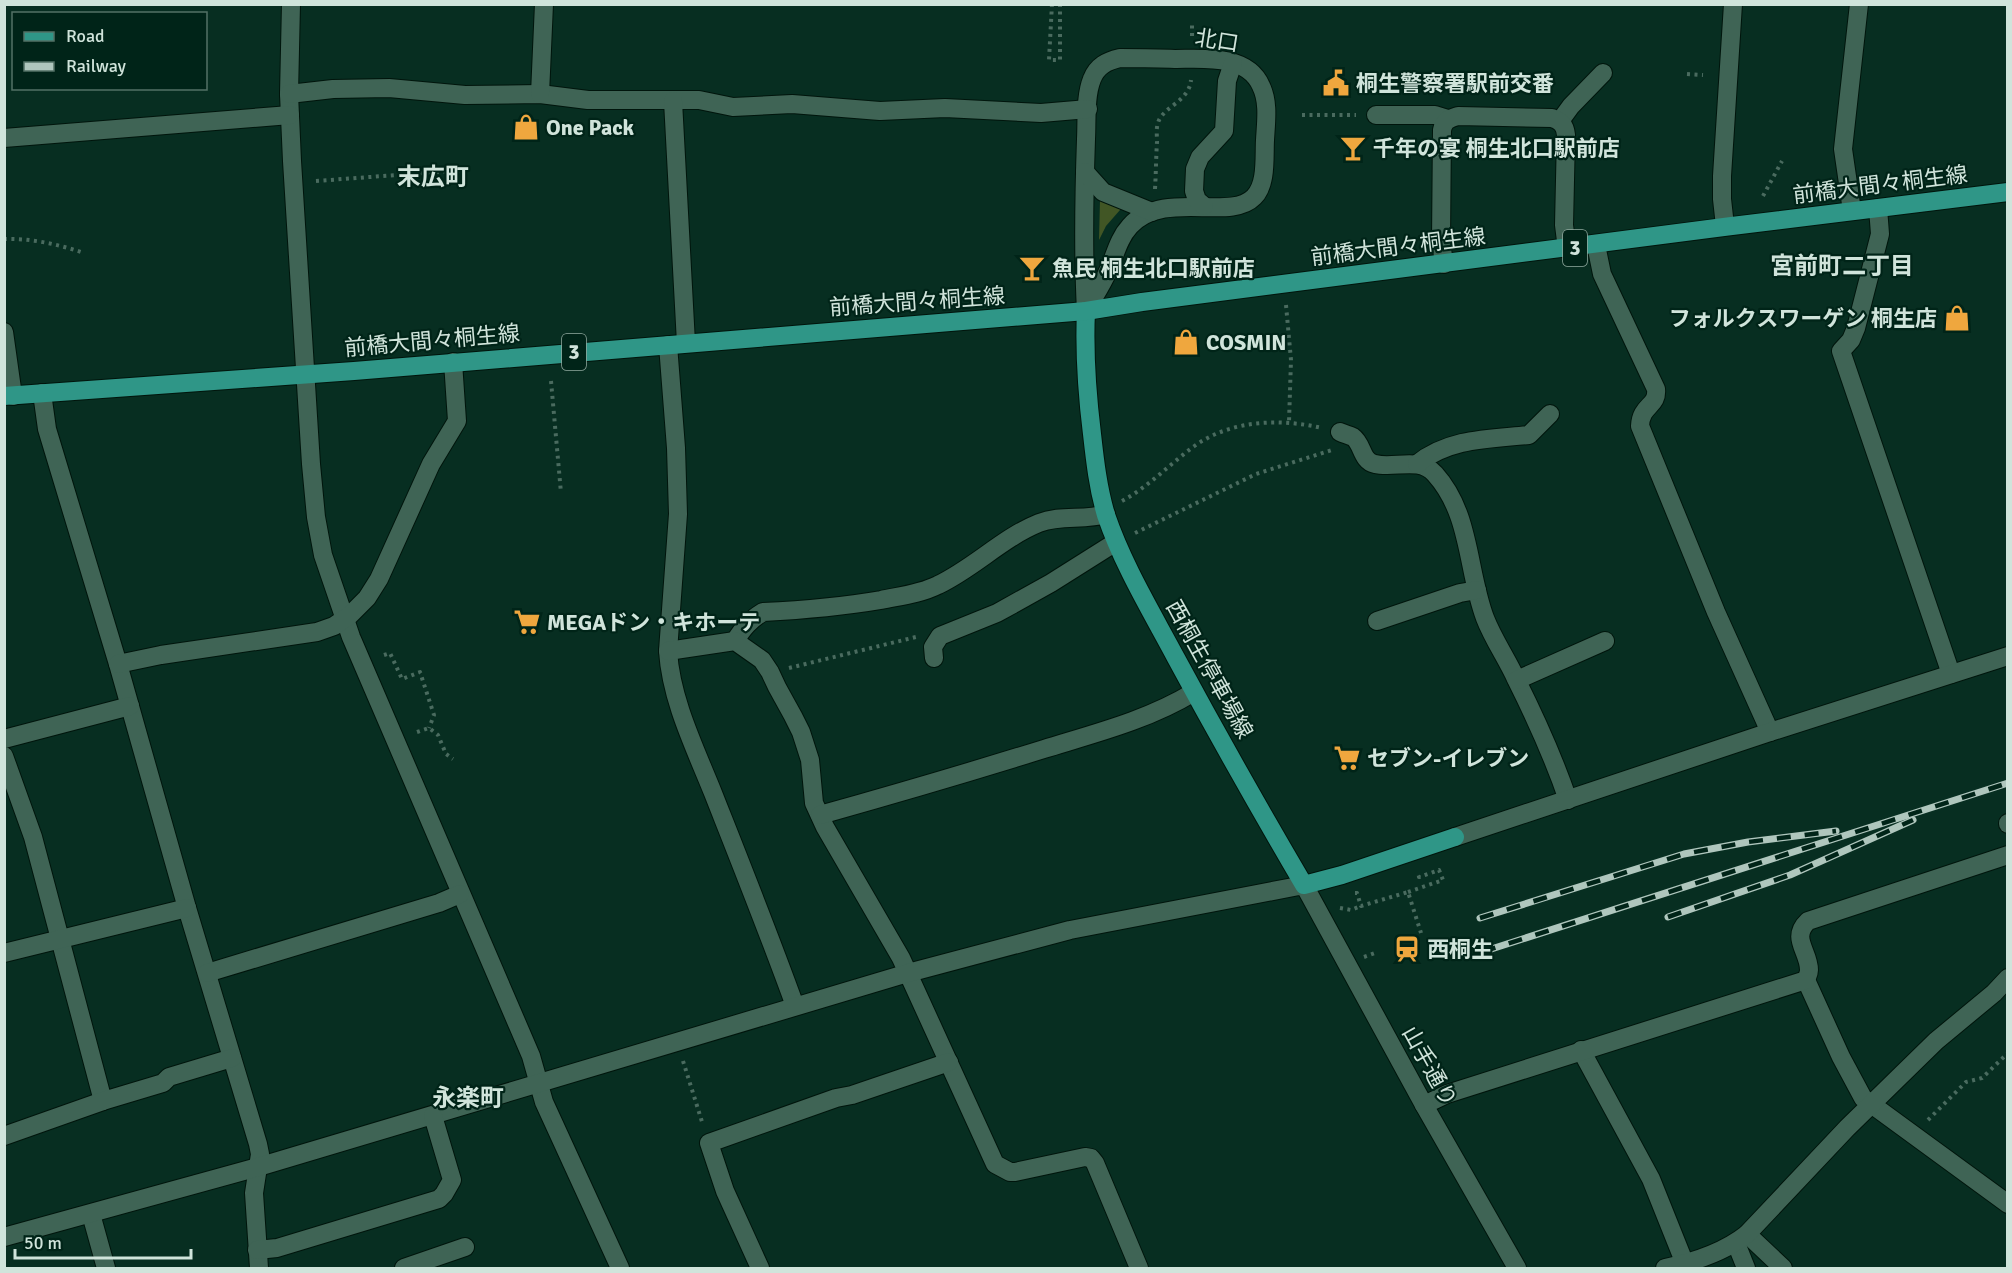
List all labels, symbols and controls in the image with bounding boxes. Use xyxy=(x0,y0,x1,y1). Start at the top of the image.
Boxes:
legend xyxy=(12,12,207,90)
street label: 北口 xyxy=(1193,24,1241,57)
text: Road xyxy=(66,25,105,47)
text: Railway xyxy=(66,55,127,77)
public building icon: 桐生警察署駅前交番 xyxy=(1321,68,1351,98)
place label: 桐生警察署駅前交番 xyxy=(1356,70,1554,97)
shop icon: One Pack xyxy=(511,112,541,142)
place label: One Pack xyxy=(546,114,635,141)
bar icon: 千年の宴 桐生北口駅前店 xyxy=(1338,133,1368,163)
place label: 千年の宴 桐生北口駅前店 xyxy=(1373,135,1620,162)
street label: 前橋大間々桐生線 xyxy=(1791,160,1969,209)
district label: 末広町 xyxy=(397,162,469,192)
street label: 前橋大間々桐生線 xyxy=(1309,222,1487,271)
road number: 3 xyxy=(1563,230,1587,266)
district label: 宮前町二丁目 xyxy=(1770,251,1914,281)
bar icon: 魚民 桐生北口駅前店 xyxy=(1017,253,1047,283)
place label: 魚民 桐生北口駅前店 xyxy=(1052,255,1255,282)
street label: 前橋大間々桐生線 xyxy=(828,282,1006,321)
shop icon: フォルクスワーゲン 桐生店 xyxy=(1942,303,1972,333)
place label: フォルクスワーゲン 桐生店 xyxy=(1669,305,1937,332)
street label: 前橋大間々桐生線 xyxy=(343,319,521,362)
shop icon: COSMIN xyxy=(1171,327,1201,357)
place label: COSMIN xyxy=(1206,329,1287,356)
road number: 3 xyxy=(562,334,586,370)
street label: 西桐生停車場線 xyxy=(1160,595,1259,743)
supermarket icon: MEGAドン・キホーテ xyxy=(512,607,542,637)
place label: MEGAドン・キホーテ xyxy=(547,609,760,636)
supermarket icon: セブン-イレブン xyxy=(1332,743,1362,773)
place label: セブン-イレブン xyxy=(1367,745,1529,772)
station icon: 西桐生 xyxy=(1392,934,1422,964)
place label: 西桐生 xyxy=(1427,936,1493,963)
street label: 山手通り xyxy=(1396,1021,1463,1111)
district label: 永楽町 xyxy=(432,1083,504,1113)
scale bar xyxy=(15,1222,190,1260)
text: 50 m xyxy=(24,1232,62,1254)

